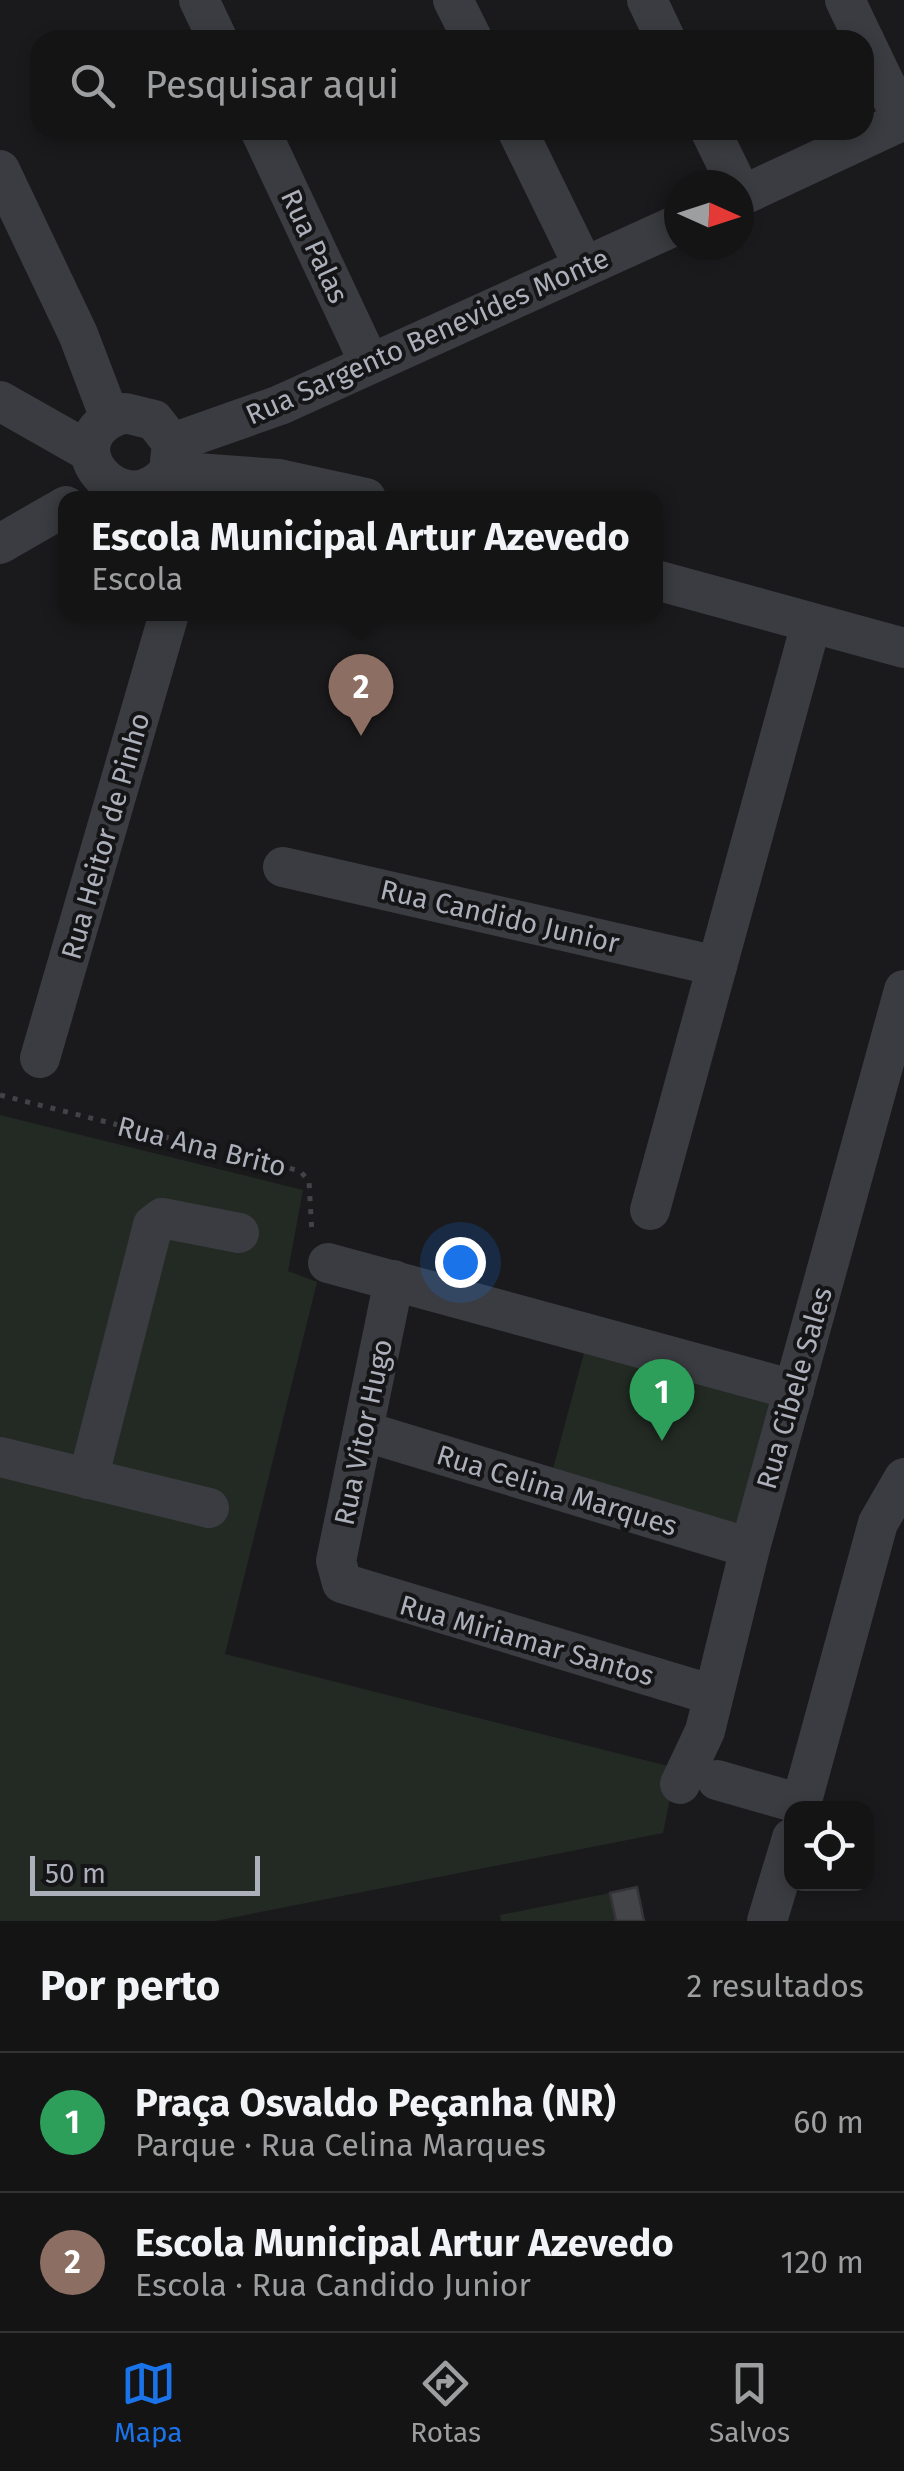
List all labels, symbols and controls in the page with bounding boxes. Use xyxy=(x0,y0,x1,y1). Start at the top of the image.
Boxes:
search box xyxy=(30,30,874,140)
icon: search xyxy=(65,58,120,113)
text: Pesquisar aqui xyxy=(145,62,399,108)
north arrow xyxy=(664,170,754,260)
street label: Rua Palas xyxy=(274,184,355,308)
street label: Rua Sargento Benevides Monte xyxy=(241,241,614,432)
popup xyxy=(58,491,663,621)
text: Escola Municipal Artur Azevedo xyxy=(91,514,630,560)
text: Escola xyxy=(91,560,183,598)
pin: 2 xyxy=(328,654,394,736)
street label: Rua Heitor de Pinho xyxy=(54,709,157,963)
street label: Rua Candido Junior xyxy=(377,873,623,960)
street label: Rua Ana Brito xyxy=(114,1110,290,1183)
your location xyxy=(435,1237,486,1288)
street label: Rua Cibele Sales xyxy=(750,1283,839,1493)
street label: Rua Vitor Hugo xyxy=(328,1336,399,1528)
pin: 1 xyxy=(630,1358,694,1441)
street label: Rua Celina Marques xyxy=(433,1438,681,1543)
street label: Rua Miriamar Santos xyxy=(396,1588,658,1693)
map controls xyxy=(784,1801,874,1891)
button: locate xyxy=(784,1801,874,1891)
scale bar xyxy=(30,1851,260,1896)
text: 50 m xyxy=(45,1857,106,1890)
text: Por perto xyxy=(40,1961,220,2011)
text: 2 resultados xyxy=(686,1967,864,2005)
text: Praça Osvaldo Peçanha (NR) xyxy=(135,2080,616,2126)
text: 1 xyxy=(65,2103,80,2141)
text: 60 m xyxy=(793,2103,864,2141)
text: Parque · Rua Celina Marques xyxy=(135,2126,546,2164)
text: Escola Municipal Artur Azevedo xyxy=(135,2220,674,2266)
text: 2 xyxy=(64,2243,81,2281)
text: 120 m xyxy=(781,2243,864,2281)
text: Escola · Rua Candido Junior xyxy=(135,2266,531,2304)
tab: Mapa xyxy=(114,2356,183,2449)
tab: Rotas xyxy=(410,2356,481,2449)
tab: Salvos xyxy=(709,2356,790,2449)

